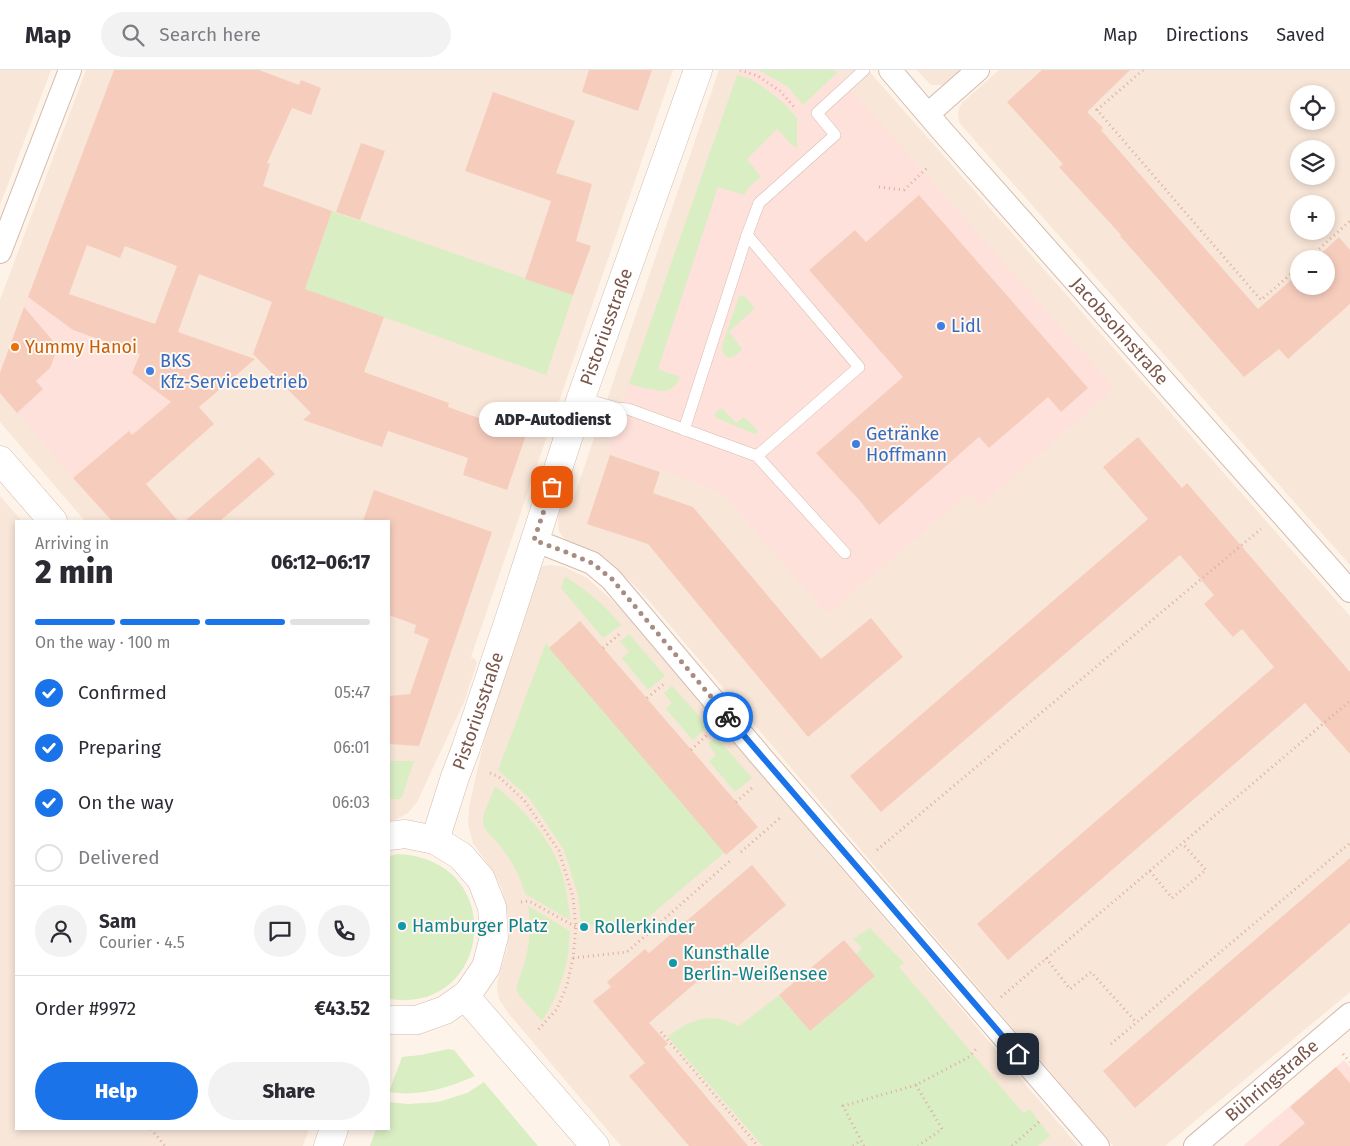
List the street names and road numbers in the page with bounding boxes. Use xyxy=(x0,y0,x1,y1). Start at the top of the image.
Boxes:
street label: Pistoriusstraße xyxy=(575,265,637,389)
street label: Jacobsohnstraße xyxy=(1066,273,1173,390)
street label: Pistoriusstraße xyxy=(448,649,508,773)
street label: Bühringstraße xyxy=(1221,1035,1323,1126)

